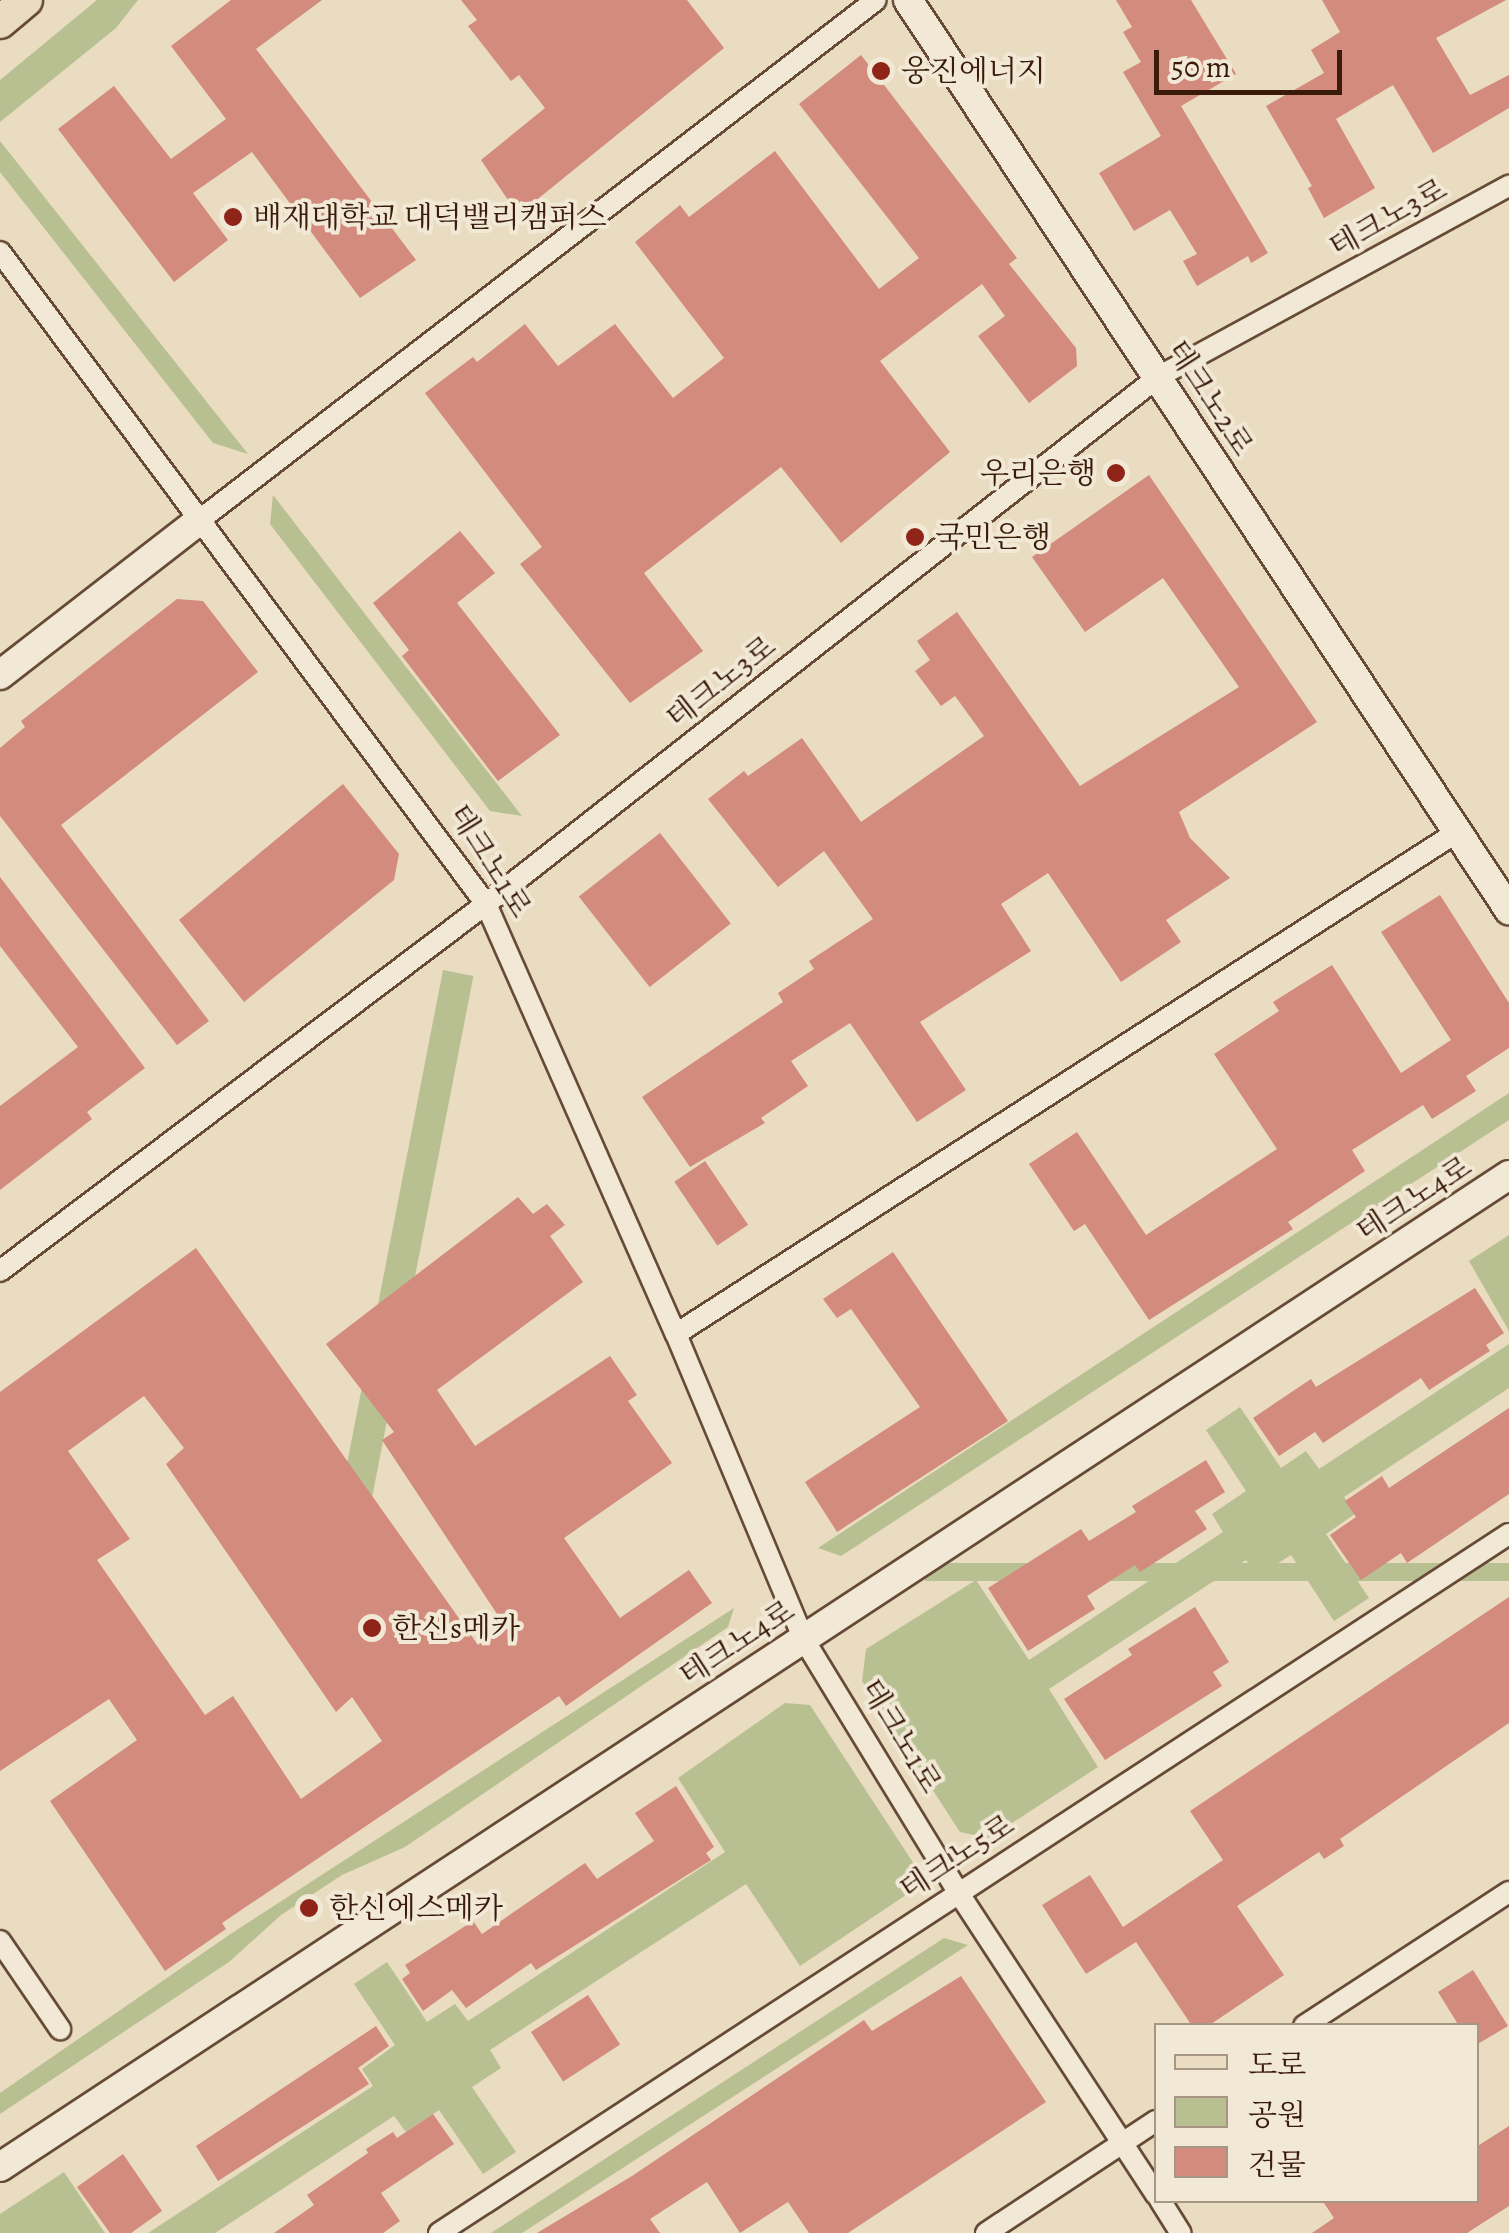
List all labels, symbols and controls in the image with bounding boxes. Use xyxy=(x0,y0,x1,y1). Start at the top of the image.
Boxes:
scale bar xyxy=(1159,30,1346,92)
text: 50 m xyxy=(1171,47,1231,87)
place label: 웅진에너지 xyxy=(901,53,1046,89)
marker: 웅진에너지 xyxy=(870,60,892,82)
street label: 테크노3로 xyxy=(1323,171,1453,265)
place label: 배재대학교 대덕밸리캠퍼스 xyxy=(253,199,607,235)
marker: 배재대학교 대덕밸리캠퍼스 xyxy=(222,206,244,228)
street label: 테크노2로 xyxy=(1159,334,1261,462)
place label: 우리은행 xyxy=(980,455,1096,491)
marker: 우리은행 xyxy=(1105,462,1127,484)
place label: 국민은행 xyxy=(935,519,1051,555)
marker: 국민은행 xyxy=(904,526,926,548)
street label: 테크노3로 xyxy=(659,628,783,736)
street label: 테크노1로 xyxy=(441,798,539,924)
street label: 테크노4로 xyxy=(1350,1149,1478,1249)
street label: 테크노4로 xyxy=(673,1593,801,1693)
place label: 한신s메카 xyxy=(392,1610,520,1646)
marker: 한신s메카 xyxy=(361,1617,383,1639)
street label: 테크노1로 xyxy=(853,1673,949,1799)
street label: 테크노5로 xyxy=(893,1807,1021,1907)
place label: 한신에스메카 xyxy=(329,1890,503,1926)
marker: 한신에스메카 xyxy=(298,1897,320,1919)
legend xyxy=(1154,2023,1479,2203)
text: 도로 xyxy=(1248,2045,1306,2085)
text: 공원 xyxy=(1248,2095,1306,2135)
text: 건물 xyxy=(1248,2145,1306,2185)

